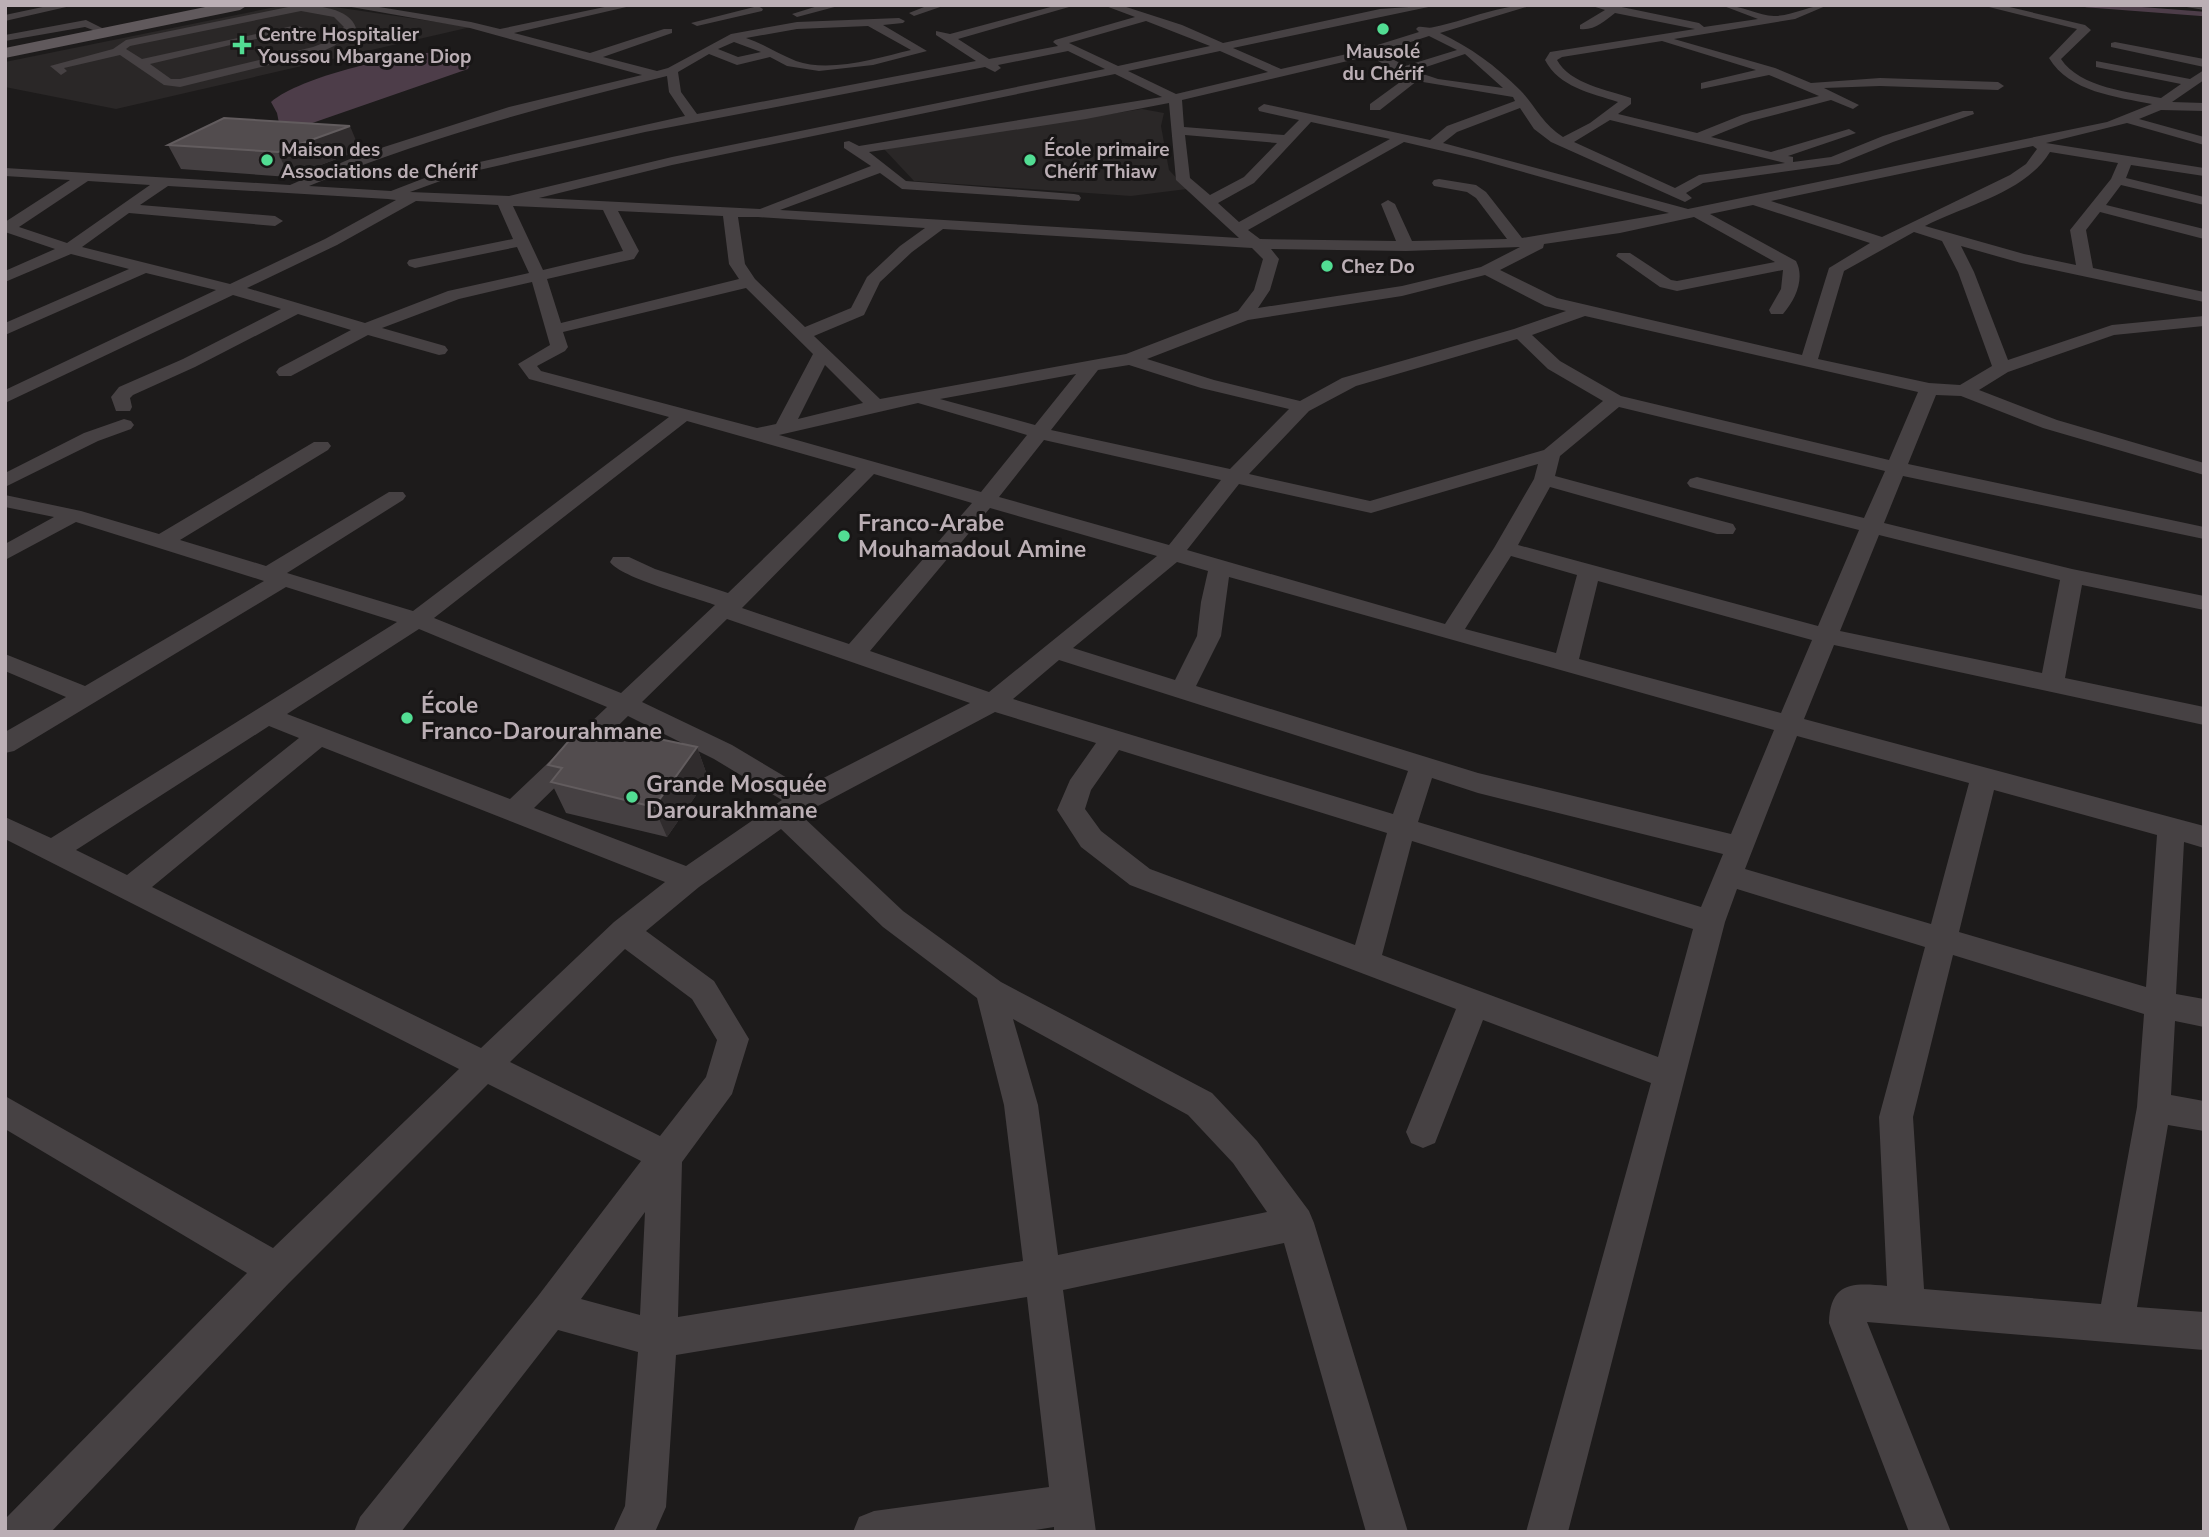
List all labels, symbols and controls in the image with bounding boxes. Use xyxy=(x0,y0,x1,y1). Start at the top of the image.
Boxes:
marker: Mausolé du Chérif xyxy=(1375,21,1391,37)
place label: Centre Hospitalier Youssou Mbargane Diop xyxy=(257,22,471,70)
marker: Centre Hospitalier Youssou Mbargane Diop xyxy=(232,35,252,55)
place label: Mausolé du Chérif xyxy=(1342,39,1425,87)
place label: Maison des Associations de Chérif xyxy=(281,137,479,185)
place label: École primaire Chérif Thiaw xyxy=(1044,137,1170,185)
marker: Maison des Associations de Chérif xyxy=(259,152,275,168)
marker: École primaire Chérif Thiaw xyxy=(1022,152,1038,168)
place label: Chez Do xyxy=(1341,254,1415,280)
marker: Chez Do xyxy=(1319,258,1335,274)
place label: Franco-Arabe Mouhamadoul Amine xyxy=(858,508,1086,565)
marker: Franco-Arabe Mouhamadoul Amine xyxy=(836,528,852,544)
place label: École Franco-Darourahmane xyxy=(421,690,662,747)
marker: École Franco-Darourahmane xyxy=(399,710,415,726)
place label: Grande Mosquée Darourakhmane xyxy=(646,769,827,826)
marker: Grande Mosquée Darourakhmane xyxy=(624,789,640,805)

